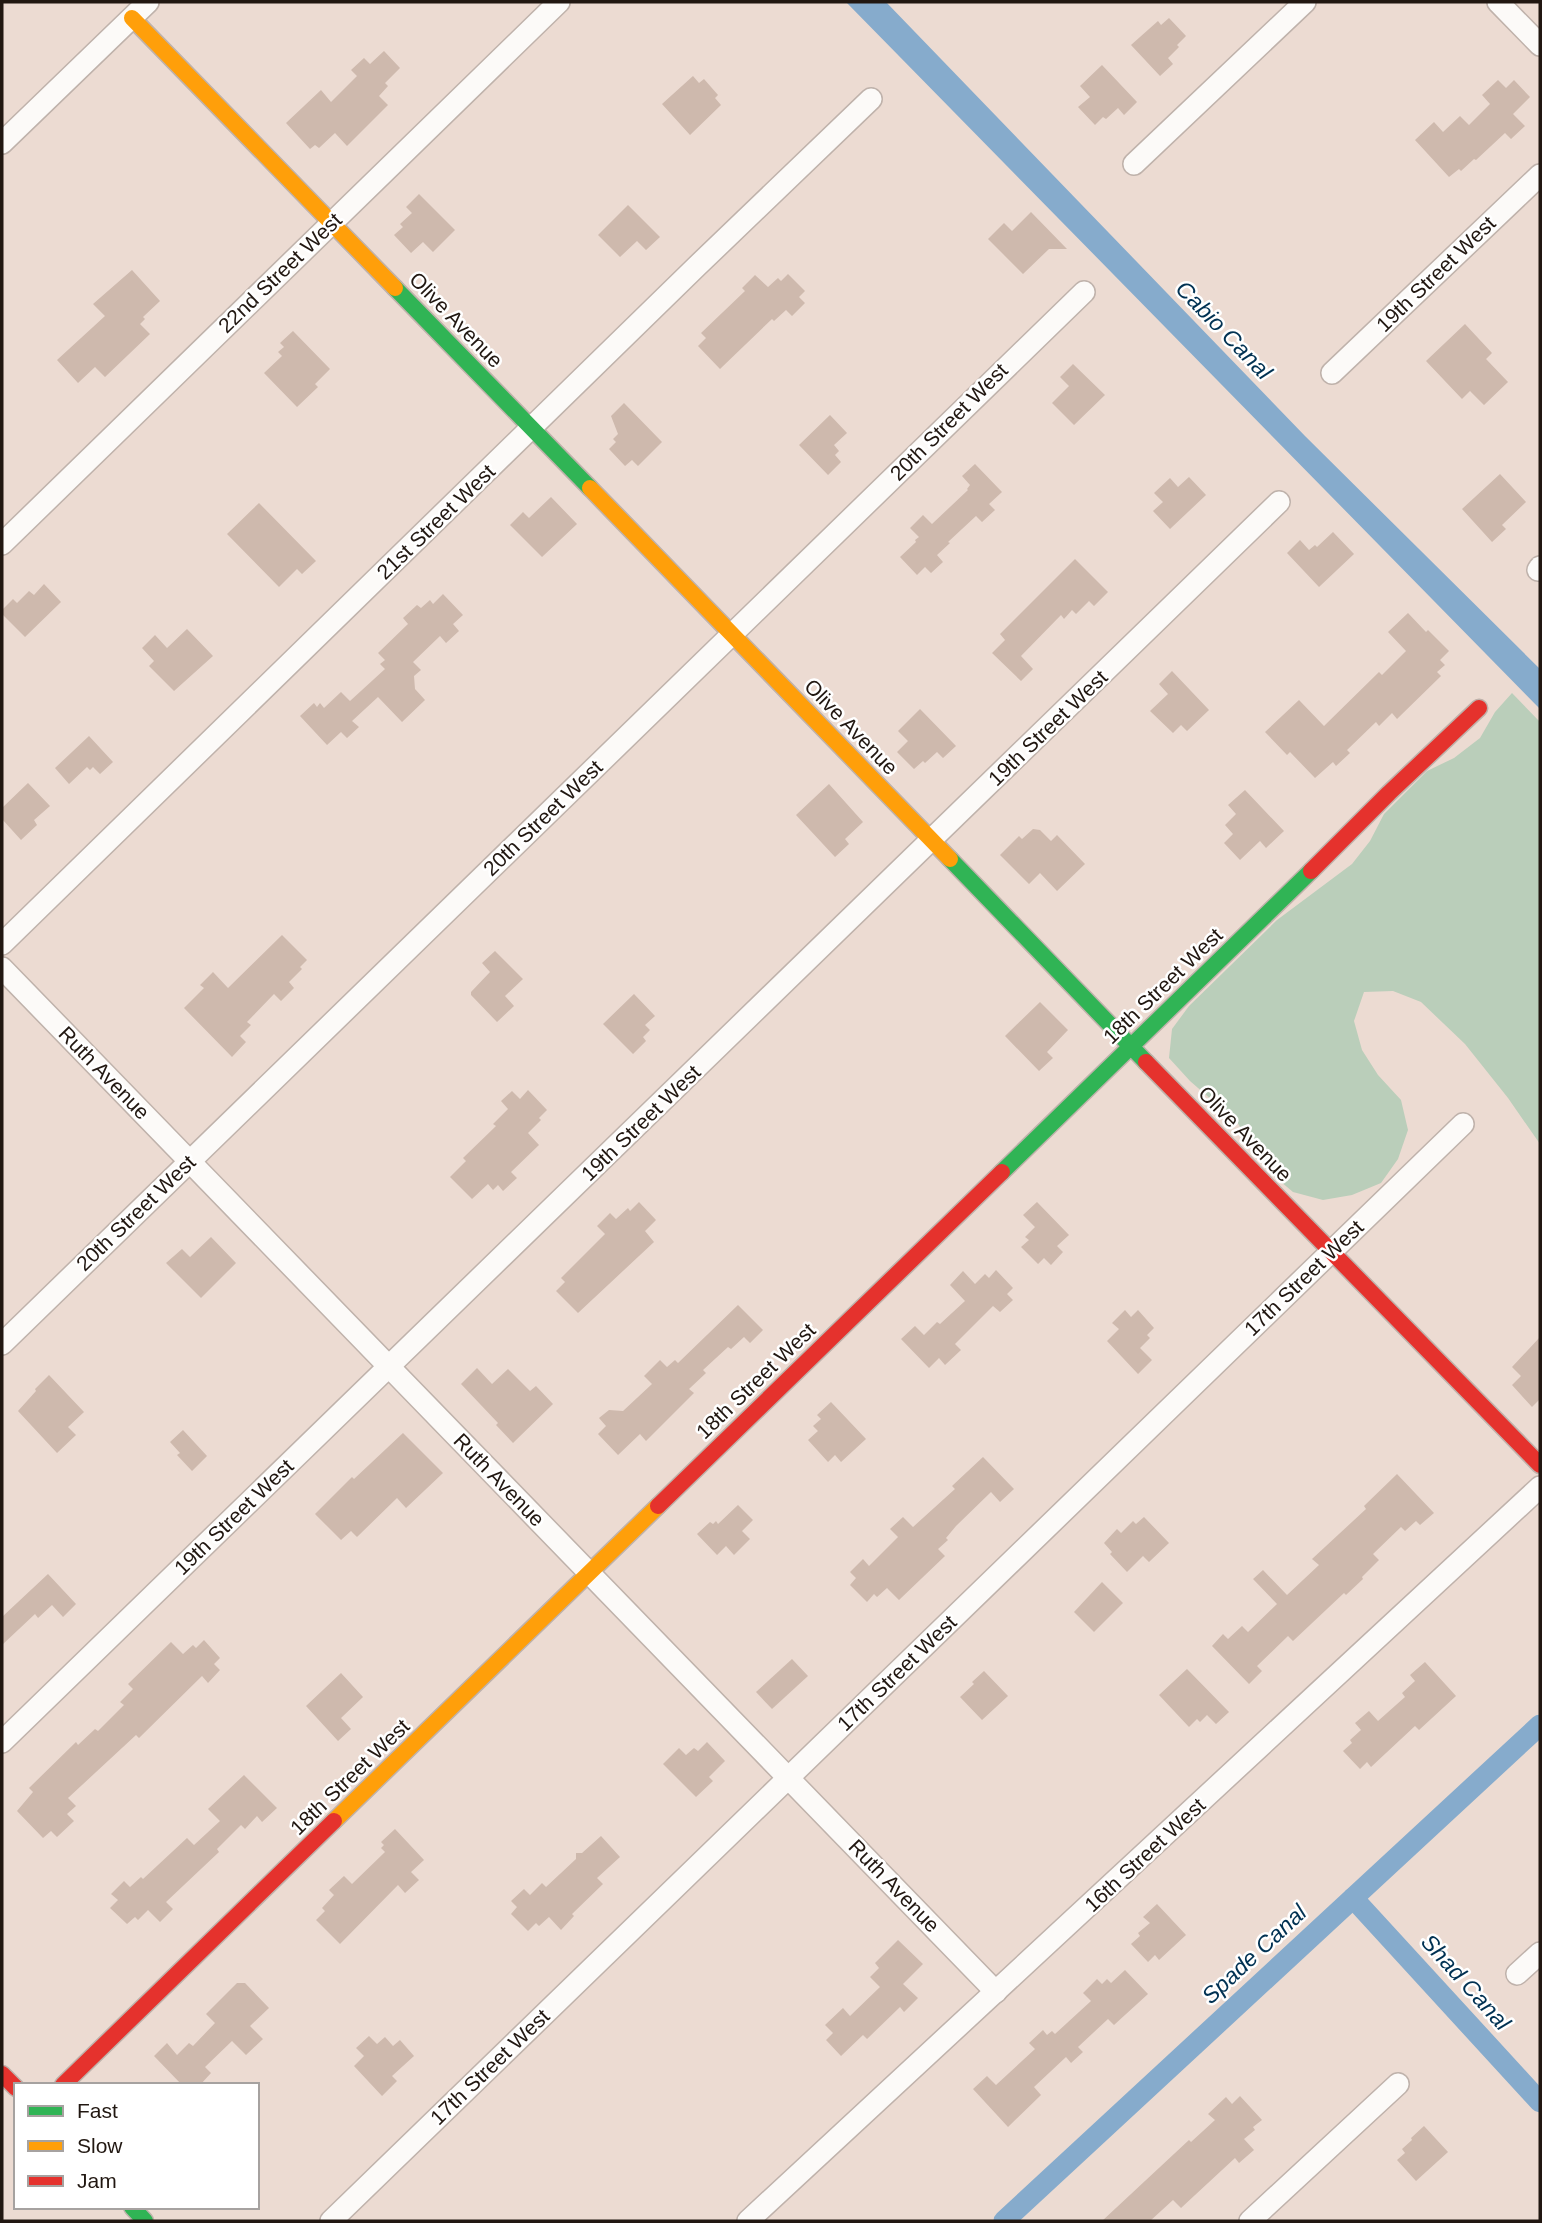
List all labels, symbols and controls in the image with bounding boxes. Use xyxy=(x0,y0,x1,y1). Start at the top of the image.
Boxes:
street label: 22nd Street West xyxy=(213,208,346,337)
street label: 19th Street West xyxy=(1372,211,1500,336)
street label: Olive Avenue xyxy=(405,267,507,372)
water label: Cabio Canal xyxy=(1171,275,1278,385)
street label: 20th Street West xyxy=(885,358,1012,485)
street label: 21st Street West xyxy=(372,459,499,584)
street label: 19th Street West xyxy=(984,665,1112,790)
street label: Olive Avenue xyxy=(800,674,902,779)
street label: 20th Street West xyxy=(479,755,607,880)
street label: 18th Street West xyxy=(1099,923,1227,1048)
street label: Ruth Avenue xyxy=(54,1022,154,1124)
street label: 19th Street West xyxy=(577,1060,705,1185)
street label: Olive Avenue xyxy=(1194,1081,1296,1186)
street label: 20th Street West xyxy=(72,1150,200,1275)
street label: 17th Street West xyxy=(1240,1215,1368,1340)
street label: 18th Street West xyxy=(692,1318,820,1443)
street label: Ruth Avenue xyxy=(449,1429,549,1531)
street label: 19th Street West xyxy=(170,1454,298,1579)
street label: 17th Street West xyxy=(833,1610,961,1735)
street label: 18th Street West xyxy=(286,1714,414,1839)
street label: 16th Street West xyxy=(1080,1793,1210,1916)
street label: Ruth Avenue xyxy=(844,1835,944,1937)
water label: Spade Canal xyxy=(1196,1899,1312,2009)
water label: Shad Canal xyxy=(1416,1929,1516,2036)
street label: 17th Street West xyxy=(426,2004,554,2129)
legend xyxy=(14,2083,259,2209)
text: Fast xyxy=(77,2099,118,2122)
text: Slow xyxy=(77,2134,123,2157)
text: Jam xyxy=(77,2169,117,2192)

